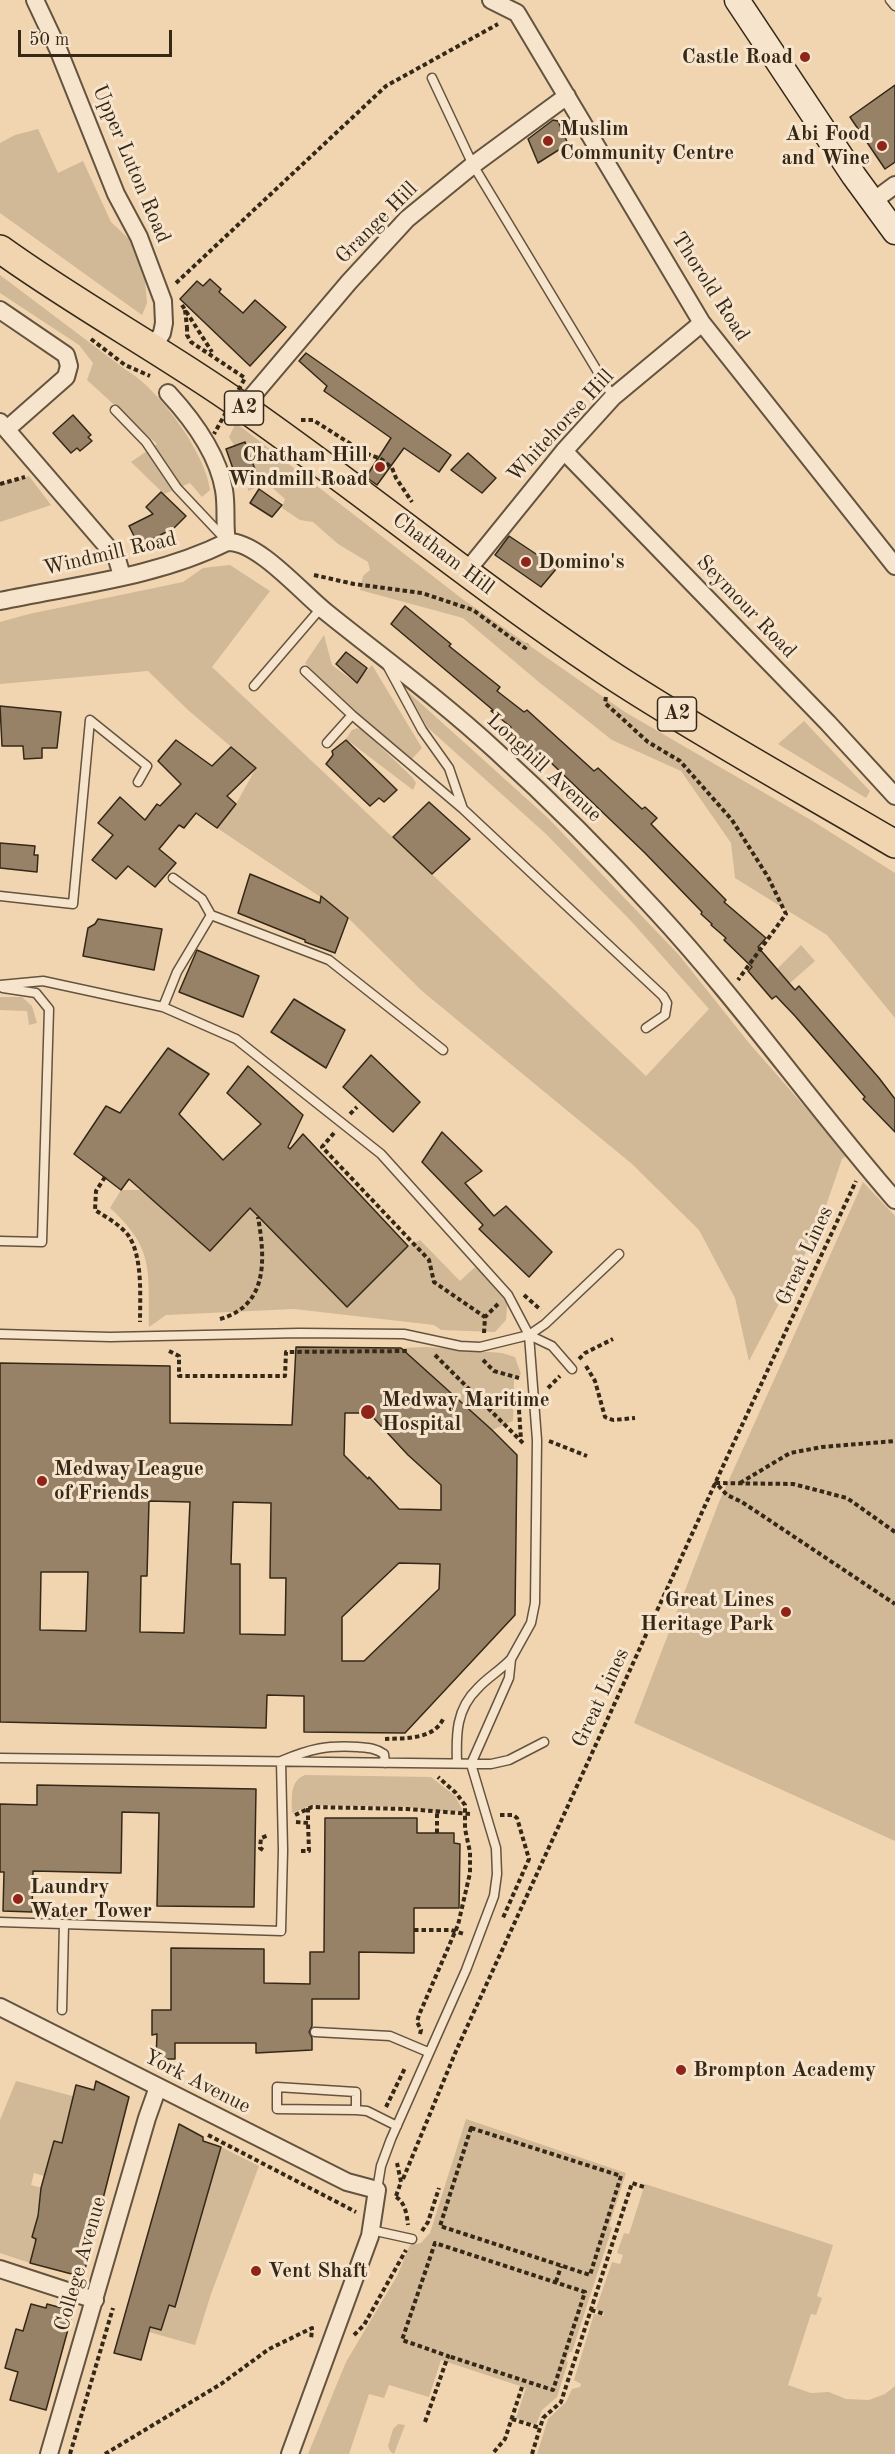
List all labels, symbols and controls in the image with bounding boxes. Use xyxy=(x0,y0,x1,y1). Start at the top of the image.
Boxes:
scale bar xyxy=(21,18,176,56)
text: 50 m xyxy=(29,31,69,49)
place label: Castle Road xyxy=(682,44,793,70)
marker: Castle Road xyxy=(798,50,812,64)
street label: Upper Luton Road xyxy=(86,81,176,247)
place label: Muslim Community Centre xyxy=(560,116,734,166)
place label: Abi Food and Wine xyxy=(781,121,870,171)
marker: Muslim Community Centre xyxy=(541,134,555,148)
marker: Abi Food and Wine xyxy=(875,139,889,153)
street label: Grange Hill xyxy=(331,177,423,269)
street label: Thorold Road xyxy=(665,228,755,346)
street label: Whitehorse Hill xyxy=(502,364,620,488)
road number: A2 xyxy=(224,391,264,425)
place label: Chatham Hill Windmill Road xyxy=(228,442,368,492)
marker: Chatham Hill Windmill Road xyxy=(373,460,387,474)
street label: Chatham Hill xyxy=(387,507,499,601)
street label: Windmill Road xyxy=(41,526,179,582)
place label: Domino's xyxy=(538,549,624,575)
street label: Seymour Road xyxy=(691,550,801,664)
marker: Domino's xyxy=(519,555,533,569)
road number: A2 xyxy=(658,697,696,731)
street label: Longhill Avenue xyxy=(481,708,607,828)
street label: Great Lines xyxy=(771,1202,839,1310)
place label: Medway Maritime Hospital xyxy=(382,1387,550,1437)
marker: Medway Maritime Hospital xyxy=(359,1403,377,1421)
place label: Medway League of Friends xyxy=(54,1456,204,1506)
marker: Medway League of Friends xyxy=(35,1474,49,1488)
place label: Great Lines Heritage Park xyxy=(640,1587,774,1637)
marker: Great Lines Heritage Park xyxy=(779,1605,793,1619)
street label: Great Lines xyxy=(567,1644,635,1752)
place label: Laundry Water Tower xyxy=(30,1874,152,1924)
marker: Laundry Water Tower xyxy=(11,1892,25,1906)
street label: York Avenue xyxy=(139,2044,255,2120)
place label: Brompton Academy xyxy=(693,2057,876,2083)
marker: Brompton Academy xyxy=(674,2063,688,2077)
street label: College Avenue xyxy=(50,2194,112,2334)
place label: Vent Shaft xyxy=(268,2258,368,2284)
marker: Vent Shaft xyxy=(249,2264,263,2278)

